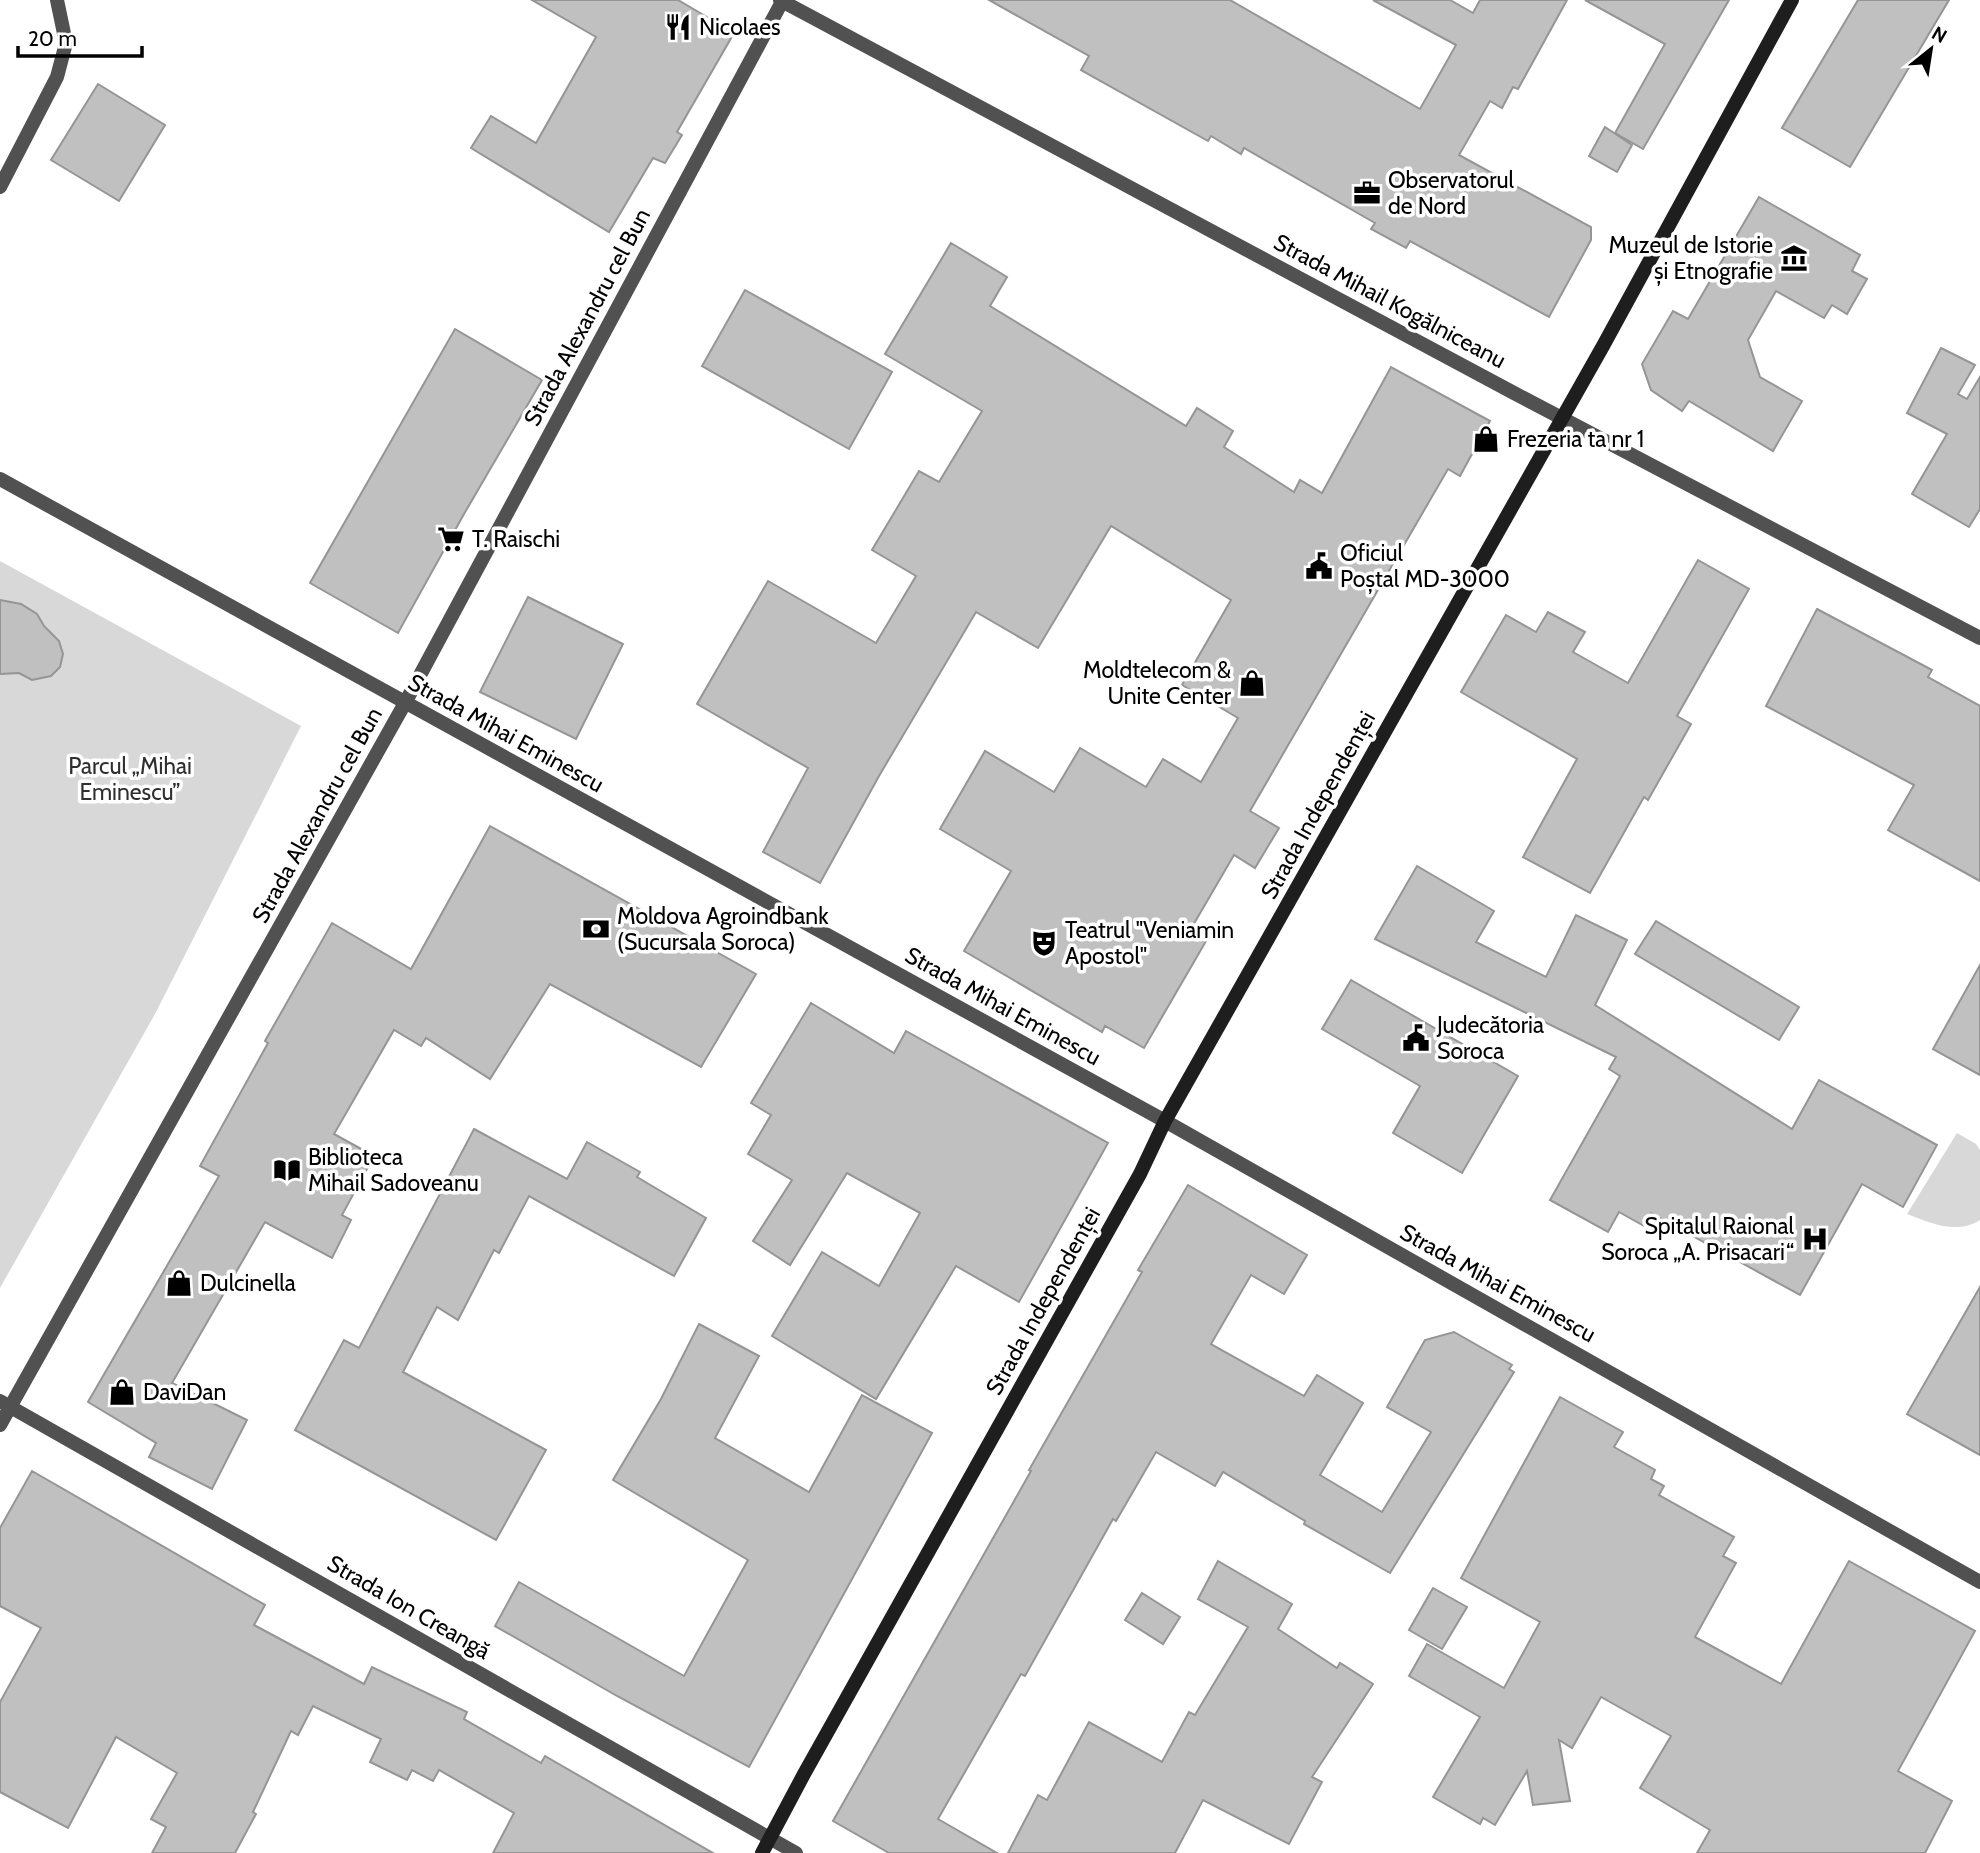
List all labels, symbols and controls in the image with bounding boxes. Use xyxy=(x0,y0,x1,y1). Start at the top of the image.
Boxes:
restaurant icon: Nicolaes xyxy=(663,12,693,42)
place label: Nicolaes xyxy=(699,13,781,41)
scale bar xyxy=(18,14,142,58)
north arrow xyxy=(1896,14,1966,84)
text: N xyxy=(1928,21,1951,48)
text: 20 m xyxy=(28,26,77,51)
place label: Observatorul de Nord xyxy=(1388,166,1515,220)
office icon: Observatorul de Nord xyxy=(1352,178,1382,208)
street label: Strada Alexandru cel Bun xyxy=(518,204,656,430)
street label: Strada Mihail Kogălniceanu xyxy=(1269,228,1511,374)
place label: Muzeul de Istorie și Etnografie xyxy=(1608,231,1773,286)
museum icon: Muzeul de Istorie și Etnografie xyxy=(1779,243,1809,273)
shop icon: Frezeria ta nr 1 xyxy=(1471,424,1501,454)
place label: Frezeria ta nr 1 xyxy=(1507,425,1644,453)
supermarket icon: T. Raischi xyxy=(436,524,466,554)
place label: T. Raischi xyxy=(472,525,560,553)
place label: Oficiul Poștal MD-3000 xyxy=(1340,539,1510,594)
public building icon: Oficiul Poștal MD-3000 xyxy=(1304,551,1334,581)
place label: Moldtelecom & Unite Center xyxy=(1083,656,1232,710)
street label: Strada Mihai Eminescu xyxy=(403,668,609,798)
shop icon: Moldtelecom & Unite Center xyxy=(1237,668,1267,698)
street label: Strada Alexandru cel Bun xyxy=(246,702,388,928)
street label: Strada Independenței xyxy=(1255,706,1382,904)
park label: Parcul „Mihai Eminescu” xyxy=(68,752,192,806)
place label: Moldova Agroindbank (Sucursala Soroca) xyxy=(617,902,829,956)
bank icon: Moldova Agroindbank (Sucursala Soroca) xyxy=(581,914,611,944)
place label: Teatrul "Veniamin Apostol" xyxy=(1065,916,1234,970)
theatre icon: Teatrul "Veniamin Apostol" xyxy=(1029,928,1059,958)
street label: Strada Mihai Eminescu xyxy=(900,941,1106,1071)
place label: Judecătoria Soroca xyxy=(1436,1011,1544,1065)
public building icon: Judecătoria Soroca xyxy=(1401,1023,1431,1053)
place label: Biblioteca Mihail Sadoveanu xyxy=(308,1143,479,1197)
library icon: Biblioteca Mihail Sadoveanu xyxy=(272,1155,302,1185)
street label: Strada Independenței xyxy=(980,1202,1107,1400)
place label: Spitalul Raional Soroca „A. Prisacari“ xyxy=(1601,1212,1795,1266)
street label: Strada Mihai Eminescu xyxy=(1395,1218,1601,1348)
hospital icon: Spitalul Raional Soroca „A. Prisacari“ xyxy=(1800,1224,1830,1254)
shop icon: Dulcinella xyxy=(164,1268,194,1298)
place label: Dulcinella xyxy=(200,1269,296,1297)
shop icon: DaviDan xyxy=(107,1377,137,1407)
place label: DaviDan xyxy=(143,1378,226,1406)
street label: Strada Ion Creangă xyxy=(323,1549,495,1665)

